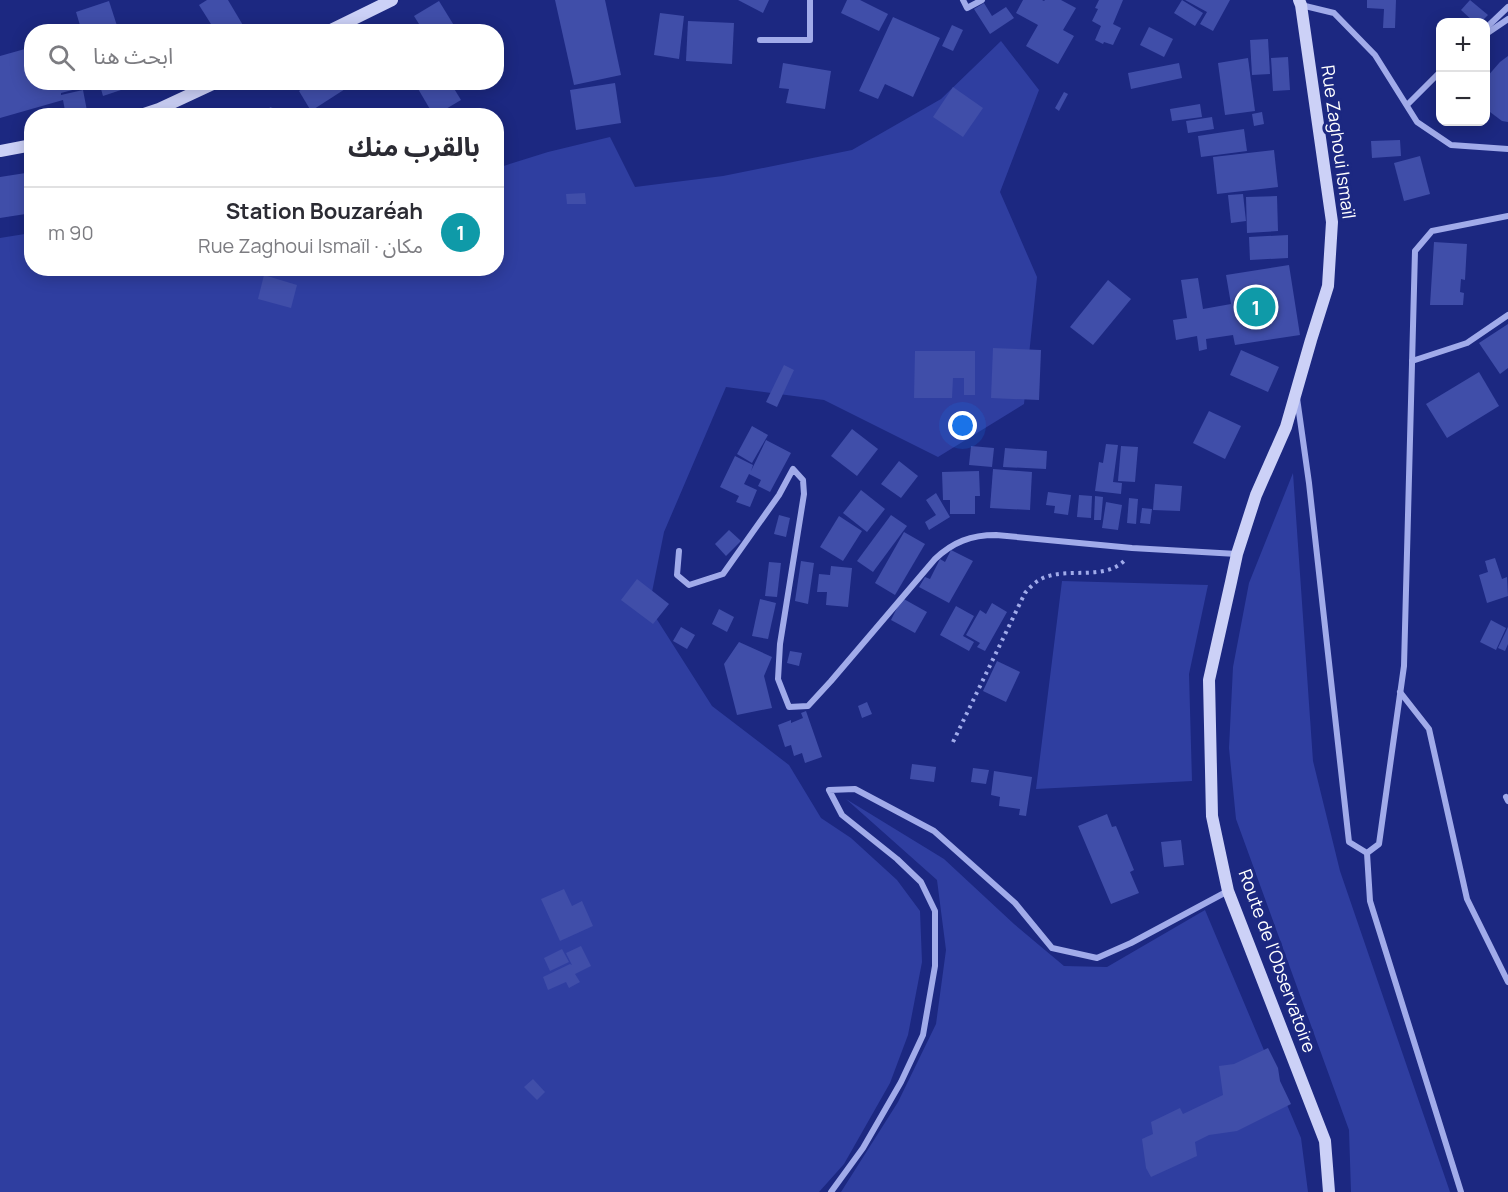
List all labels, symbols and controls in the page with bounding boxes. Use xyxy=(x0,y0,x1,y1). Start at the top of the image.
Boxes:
map controls xyxy=(1436,18,1490,126)
button: + xyxy=(1436,18,1490,72)
search box xyxy=(24,24,504,90)
icon: search xyxy=(45,41,78,74)
text: ابحث هنا xyxy=(93,41,173,71)
street label: Rue Zaghoui Ismaïl xyxy=(1316,63,1362,220)
button: − xyxy=(1436,72,1490,126)
text: بالقرب منك xyxy=(348,128,480,164)
text: Station Bouzaréah xyxy=(226,196,423,226)
text: 90 m xyxy=(48,219,94,246)
text: 1 xyxy=(456,219,465,246)
text: مكان · Rue Zaghoui Ismaïl xyxy=(198,232,423,259)
pin: 1 xyxy=(1236,284,1276,330)
your location xyxy=(948,411,977,440)
street label: Route de l'Observatoire xyxy=(1234,866,1322,1056)

